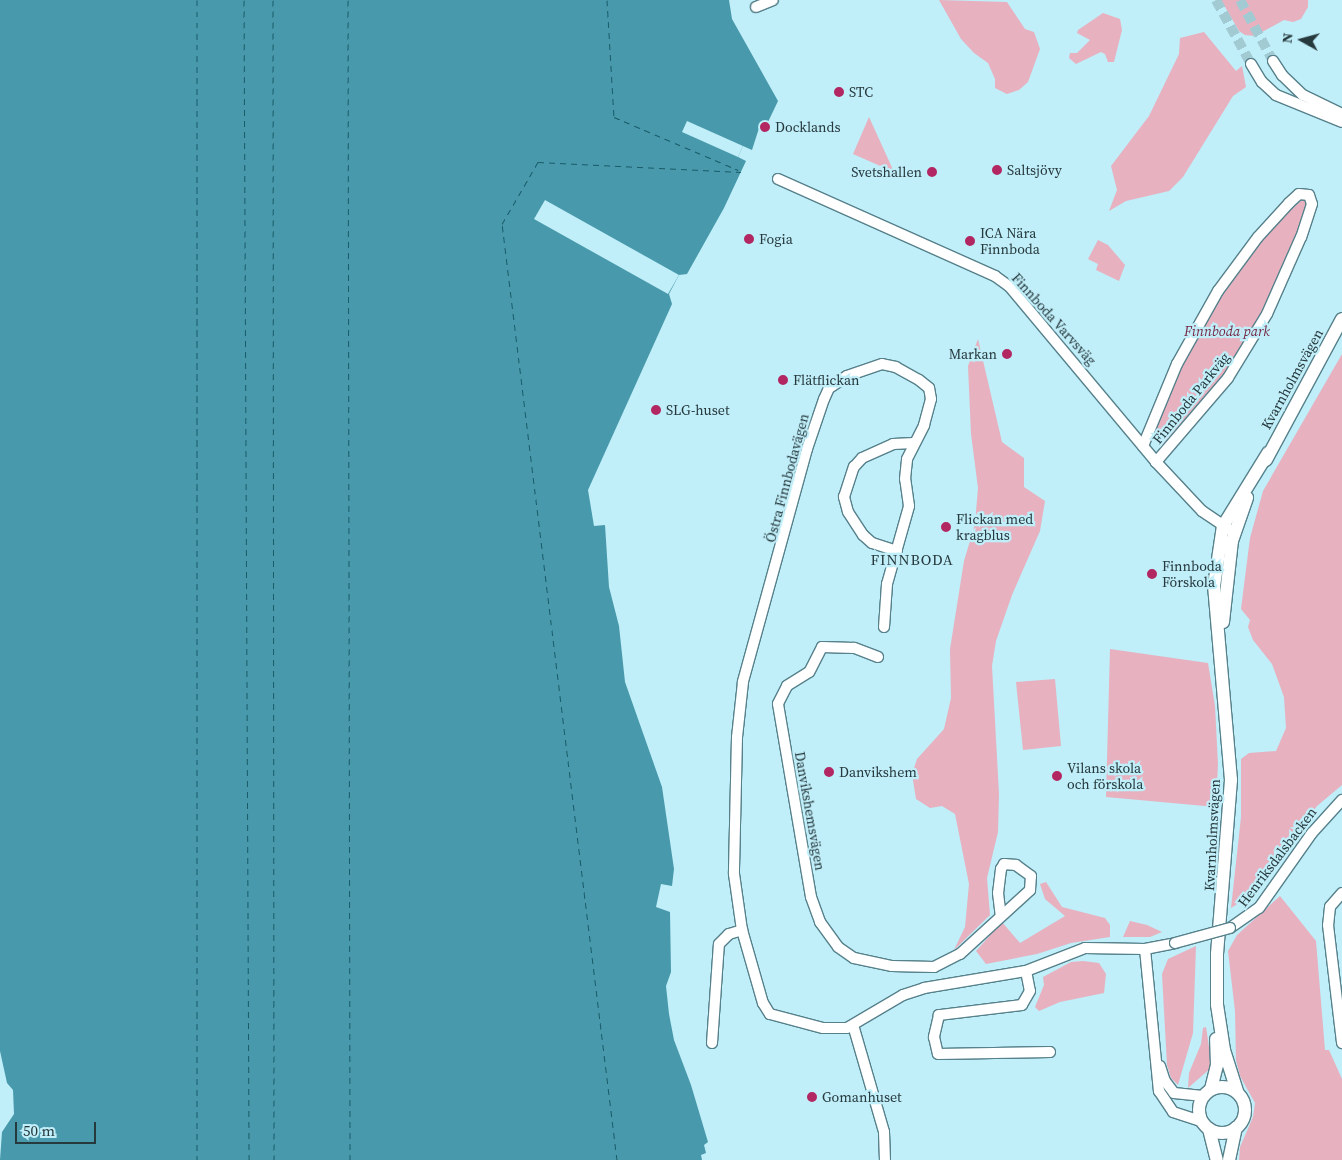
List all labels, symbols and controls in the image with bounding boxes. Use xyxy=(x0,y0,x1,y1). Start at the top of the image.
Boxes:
north arrow xyxy=(1277,15,1327,65)
text: N xyxy=(1277,32,1298,44)
place label: STC xyxy=(849,84,873,100)
marker: STC xyxy=(833,86,845,98)
place label: Docklands xyxy=(775,119,841,135)
marker: Docklands xyxy=(759,121,771,133)
place label: Saltsjövy xyxy=(1007,162,1062,178)
place label: Svetshallen xyxy=(851,164,922,180)
marker: Saltsjövy xyxy=(991,164,1003,176)
marker: Svetshallen xyxy=(926,166,938,178)
place label: ICA Nära Finnboda xyxy=(980,225,1040,258)
place label: Fogia xyxy=(759,231,793,247)
marker: Fogia xyxy=(743,233,755,245)
marker: ICA Nära Finnboda xyxy=(964,235,976,247)
street label: Finnboda Varvsväg xyxy=(1008,269,1100,369)
park label: Finnboda park xyxy=(1184,323,1270,339)
street label: Kvarnholmsvägen xyxy=(1257,326,1327,432)
place label: Markan xyxy=(949,346,997,362)
marker: Markan xyxy=(1001,348,1013,360)
street label: Finnboda Parkväg xyxy=(1149,349,1233,447)
place label: Flätflickan xyxy=(793,372,859,388)
marker: Flätflickan xyxy=(777,374,789,386)
place label: SLG-huset xyxy=(666,402,730,418)
marker: SLG-huset xyxy=(650,404,662,416)
street label: Östra Finnbodavägen xyxy=(762,412,812,544)
place label: Flickan med kragblus xyxy=(956,511,1033,544)
marker: Flickan med kragblus xyxy=(940,521,952,533)
district label: FINNBODA xyxy=(869,551,955,569)
place label: Finnboda Förskola xyxy=(1162,558,1222,590)
marker: Finnboda Förskola xyxy=(1146,568,1158,580)
street label: Danvikshemsvägen xyxy=(791,750,829,872)
place label: Vilans skola och förskola xyxy=(1067,760,1143,792)
place label: Danvikshem xyxy=(839,764,917,780)
marker: Danvikshem xyxy=(823,766,835,778)
marker: Vilans skola och förskola xyxy=(1051,770,1063,782)
street label: Kvarnholmsvägen xyxy=(1201,779,1223,891)
street label: Henriksdalsbacken xyxy=(1234,804,1320,910)
place label: Gomanhuset xyxy=(822,1089,902,1105)
marker: Gomanhuset xyxy=(806,1091,818,1103)
scale bar xyxy=(18,1112,99,1144)
text: 50 m xyxy=(23,1120,55,1141)

